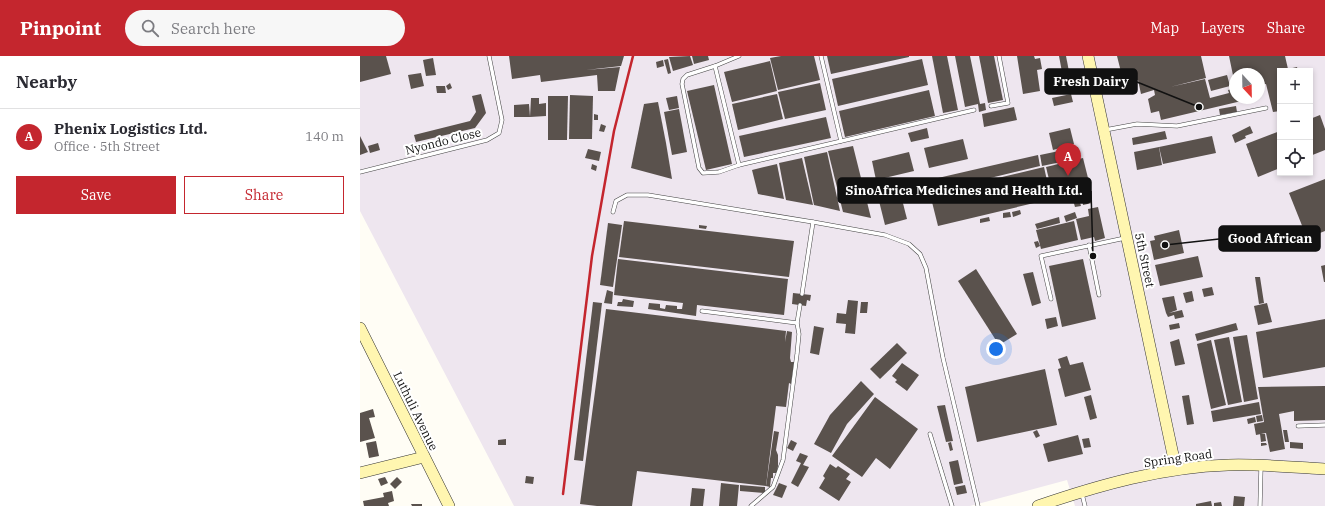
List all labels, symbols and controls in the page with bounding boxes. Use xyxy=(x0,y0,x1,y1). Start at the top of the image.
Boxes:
search box xyxy=(125,10,405,46)
text: Pinpoint xyxy=(20,16,101,40)
icon: search xyxy=(139,17,161,39)
text: Search here xyxy=(171,19,256,38)
text: Map xyxy=(1151,19,1179,37)
text: Layers xyxy=(1201,19,1245,37)
text: Share xyxy=(1267,19,1305,37)
north arrow xyxy=(1229,68,1265,104)
map controls xyxy=(1277,68,1313,176)
button: + xyxy=(1277,68,1313,104)
callout: Fresh Dairy xyxy=(1045,69,1137,94)
text: Nearby xyxy=(16,71,77,93)
text: Fresh Dairy xyxy=(1053,73,1129,90)
button: − xyxy=(1277,104,1313,140)
text: Phenix Logistics Ltd. xyxy=(54,119,208,138)
street label: Nyondo Close xyxy=(404,124,482,158)
text: A xyxy=(24,128,34,145)
text: 140 m xyxy=(305,128,344,145)
text: Office · 5th Street xyxy=(54,138,160,155)
button: locate xyxy=(1277,140,1313,176)
pin: A xyxy=(1055,143,1081,176)
button: Save xyxy=(16,176,176,214)
button: Share xyxy=(184,176,344,214)
callout: SinoAfrica Medicines and Health Ltd. xyxy=(838,178,1091,203)
text: SinoAfrica Medicines and Health Ltd. xyxy=(845,182,1083,199)
callout: Good African xyxy=(1219,226,1320,251)
text: Good African xyxy=(1228,230,1313,247)
street label: 5th Street xyxy=(1132,231,1158,289)
your location xyxy=(986,339,1006,359)
street label: Luthuli Avenue xyxy=(390,369,442,453)
street label: Spring Road xyxy=(1143,446,1213,470)

